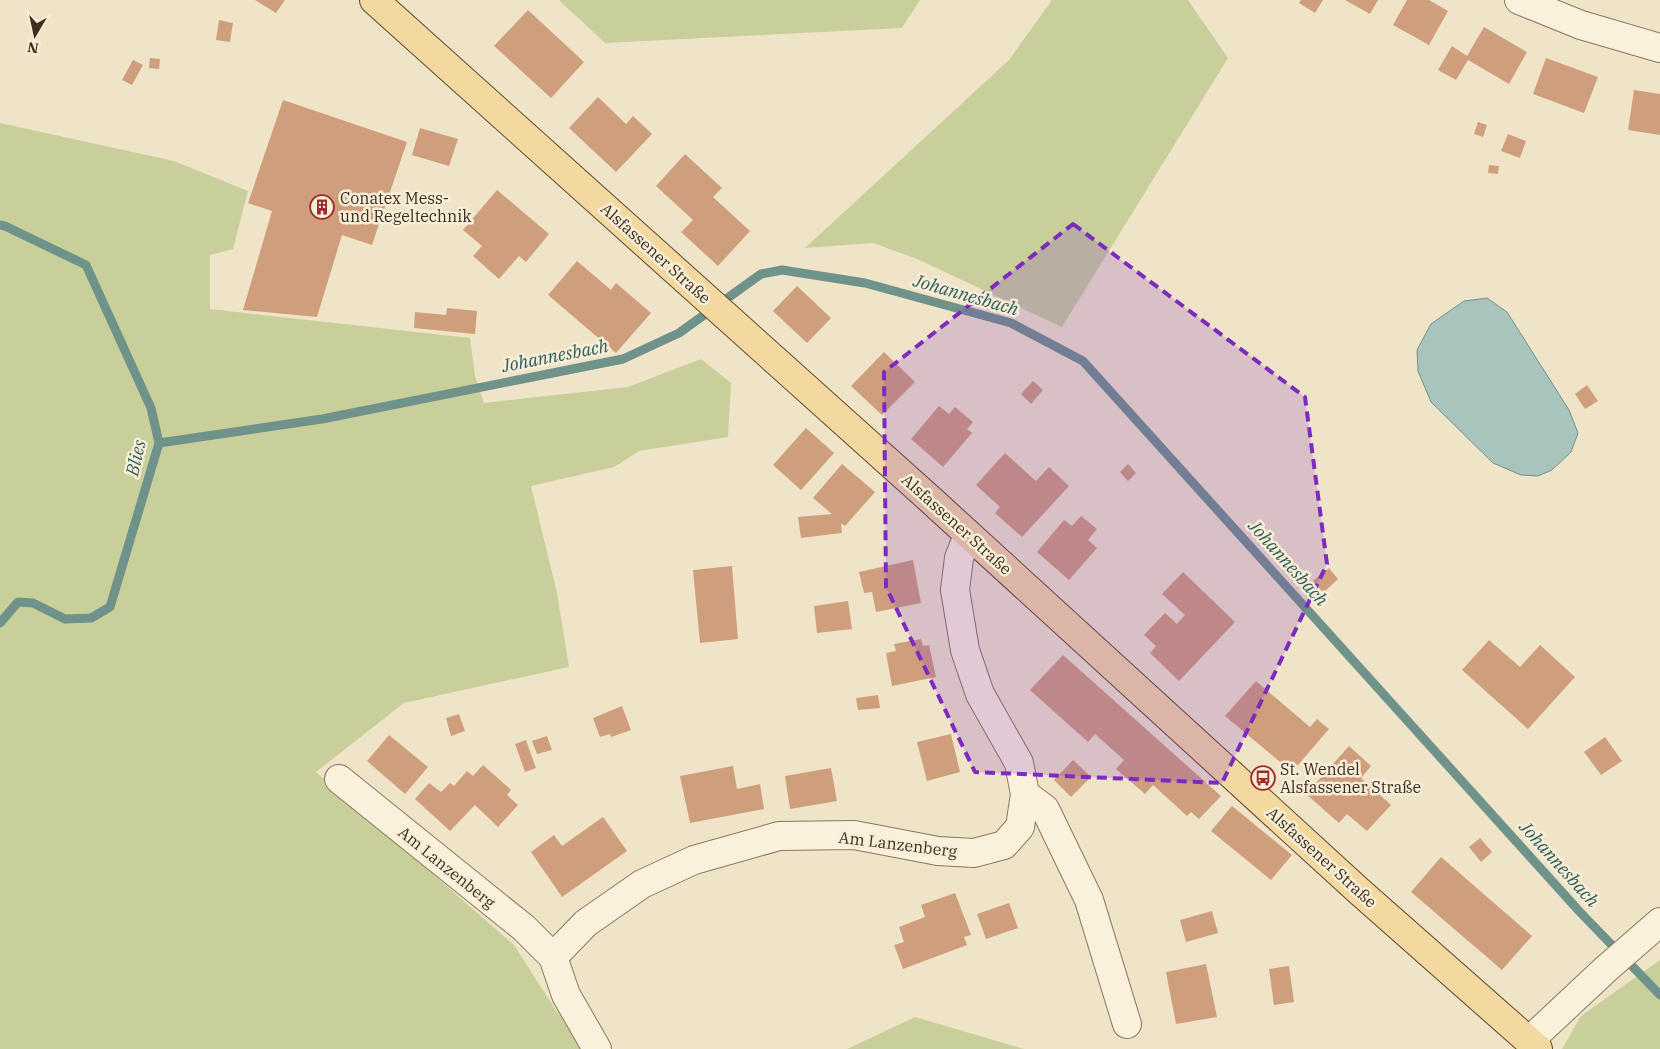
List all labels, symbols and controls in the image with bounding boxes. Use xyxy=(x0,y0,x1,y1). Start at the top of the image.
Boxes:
north arrow xyxy=(10,10,60,60)
text: N xyxy=(26,38,40,58)
place label: Conatex Mess- und Regeltechnik xyxy=(340,188,472,226)
building icon: Conatex Mess- und Regeltechnik xyxy=(309,194,335,220)
street label: Alsfassener Straße xyxy=(597,198,715,308)
water label: Johannesbach xyxy=(910,268,1021,321)
water label: Johannesbach xyxy=(499,334,610,377)
water label: Blies xyxy=(120,437,151,479)
street label: Alsfassener Straße xyxy=(898,469,1016,579)
water label: Johannesbach xyxy=(1243,514,1333,611)
place label: St. Wendel Alsfassener Straße xyxy=(1280,759,1421,797)
bus stop icon: St. Wendel Alsfassener Straße xyxy=(1250,765,1276,791)
street label: Alsfassener Straße xyxy=(1263,802,1381,912)
water label: Johannesbach xyxy=(1514,815,1604,912)
street label: Am Lanzenberg xyxy=(394,822,500,912)
street label: Am Lanzenberg xyxy=(838,827,959,861)

